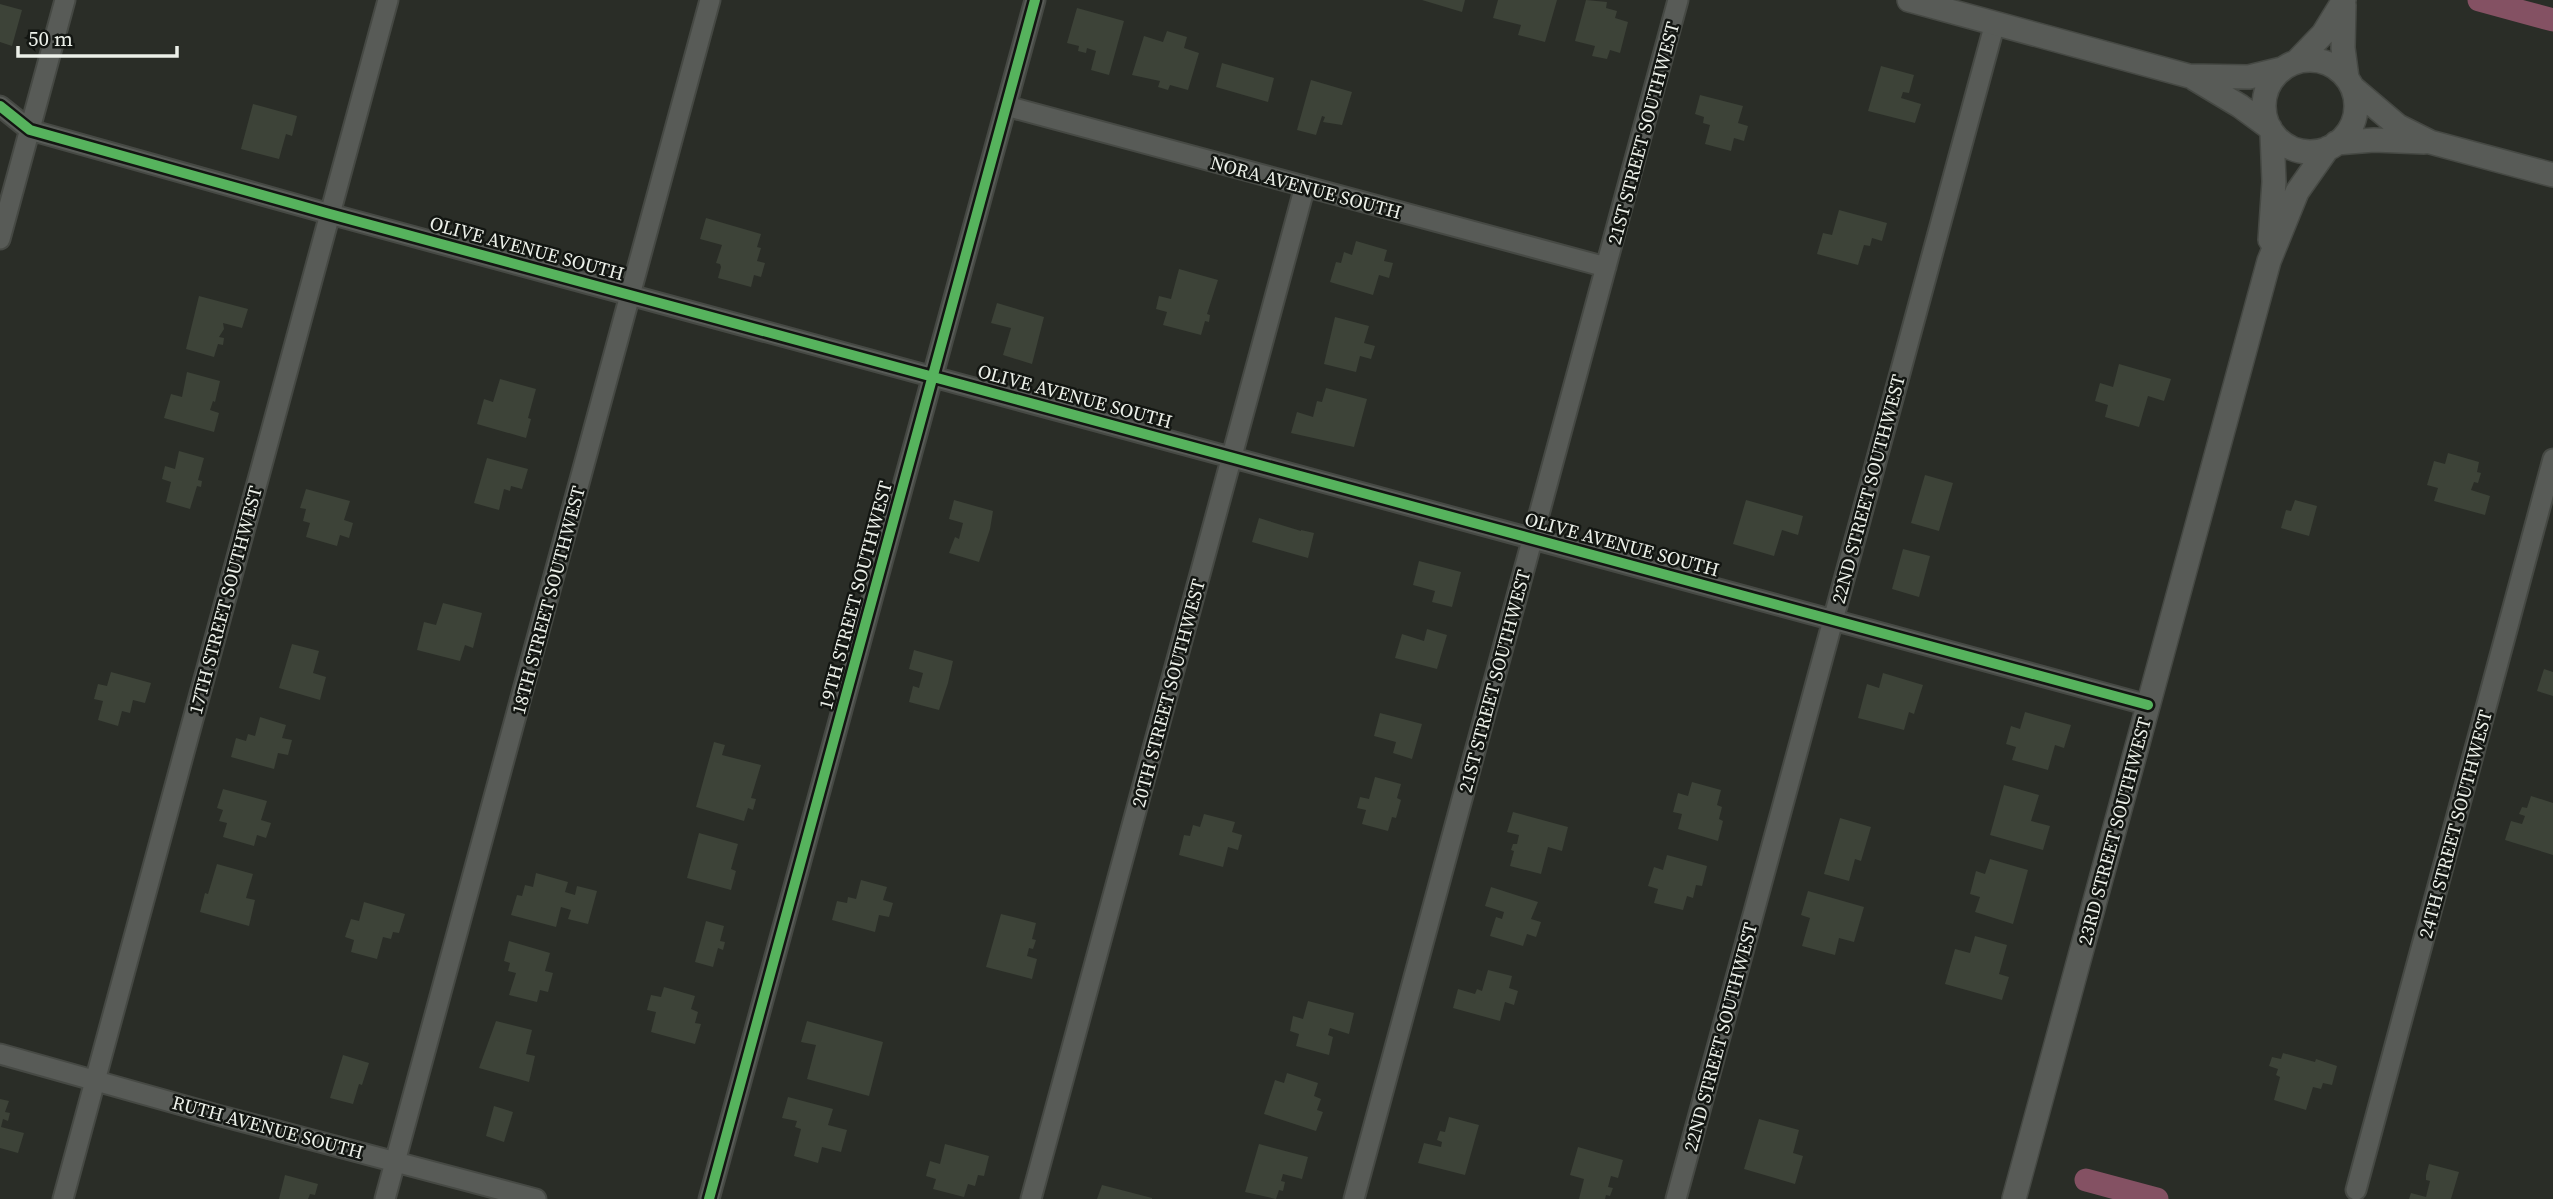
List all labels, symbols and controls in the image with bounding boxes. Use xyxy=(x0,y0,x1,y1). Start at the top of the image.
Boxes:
scale bar xyxy=(18,14,177,58)
street label: 21ST STREET SOUTHWEST xyxy=(1601,18,1685,247)
text: 50 m xyxy=(28,24,73,53)
street label: NORA AVENUE SOUTH xyxy=(1208,149,1404,225)
street label: OLIVE AVENUE SOUTH xyxy=(427,210,627,286)
street label: OLIVE AVENUE SOUTH xyxy=(975,358,1175,434)
street label: 22ND STREET SOUTHWEST xyxy=(1825,371,1911,606)
street label: 19TH STREET SOUTHWEST xyxy=(812,477,898,712)
street label: 17TH STREET SOUTHWEST xyxy=(182,482,268,717)
street label: 18TH STREET SOUTHWEST xyxy=(505,482,591,717)
street label: OLIVE AVENUE SOUTH xyxy=(1522,506,1722,582)
street label: 21ST STREET SOUTHWEST xyxy=(1452,566,1536,795)
street label: 20TH STREET SOUTHWEST xyxy=(1125,575,1211,810)
street label: 24TH STREET SOUTHWEST xyxy=(2412,706,2498,941)
street label: 23RD STREET SOUTHWEST xyxy=(2071,714,2157,948)
street label: 22ND STREET SOUTHWEST xyxy=(1677,919,1763,1154)
street label: RUTH AVENUE SOUTH xyxy=(170,1089,366,1165)

